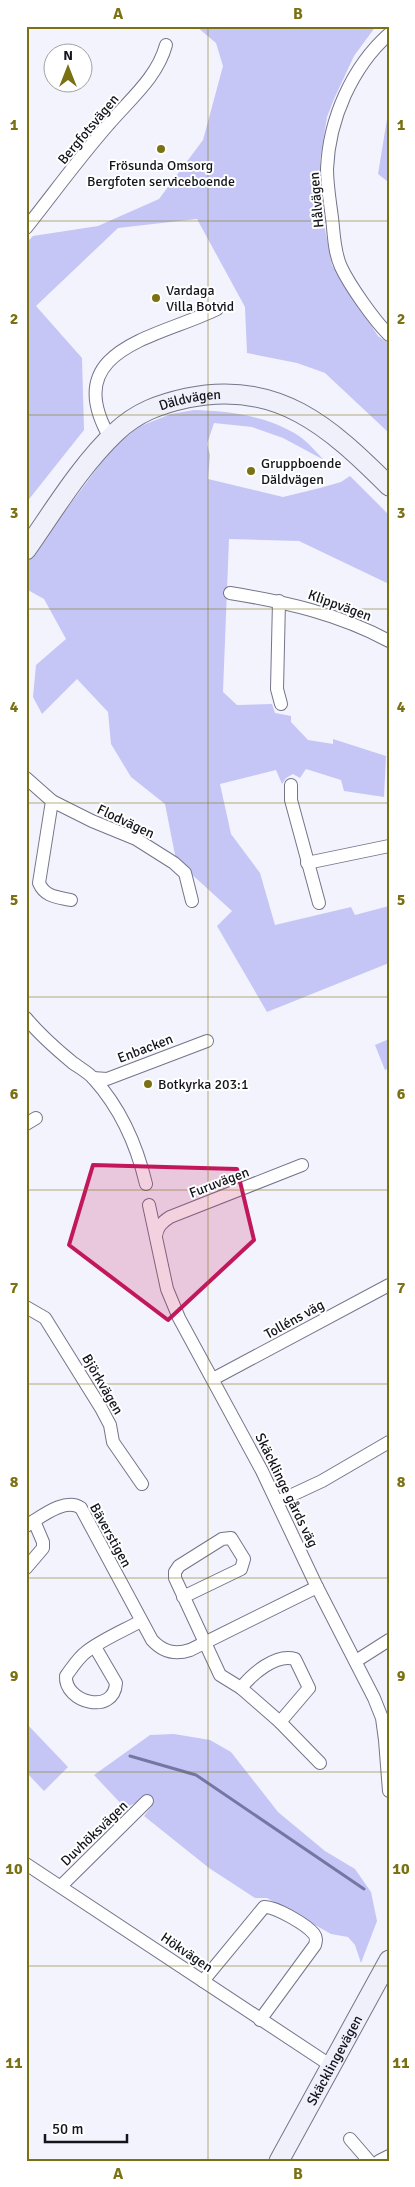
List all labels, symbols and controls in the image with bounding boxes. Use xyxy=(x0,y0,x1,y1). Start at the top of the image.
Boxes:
text: A xyxy=(113,4,124,24)
text: B xyxy=(293,4,303,24)
north arrow xyxy=(42,42,92,92)
text: N xyxy=(63,47,73,64)
street label: Bergfotsvägen xyxy=(54,91,123,168)
text: 1 xyxy=(10,115,19,135)
text: 1 xyxy=(397,115,406,135)
marker: Frösunda Omsorg Bergfoten serviceboende xyxy=(155,143,167,155)
place label: Frösunda Omsorg Bergfoten serviceboende xyxy=(87,157,235,190)
street label: Hålvägen xyxy=(306,171,327,229)
place label: Vardaga Villa Botvid xyxy=(166,282,234,315)
marker: Vardaga Villa Botvid xyxy=(150,292,162,304)
text: 2 xyxy=(10,309,18,329)
text: 2 xyxy=(397,309,405,329)
street label: Däldvägen xyxy=(157,386,221,414)
place label: Gruppboende Däldvägen xyxy=(261,455,341,488)
marker: Gruppboende Däldvägen xyxy=(245,465,257,477)
text: 3 xyxy=(10,503,18,523)
text: 3 xyxy=(397,503,405,523)
street label: Klippvägen xyxy=(306,586,374,625)
text: 4 xyxy=(10,697,19,717)
text: 4 xyxy=(397,697,406,717)
street label: Flodvägen xyxy=(94,801,157,842)
text: 5 xyxy=(10,890,18,910)
text: 5 xyxy=(397,890,405,910)
street label: Enbacken xyxy=(115,1030,175,1067)
place label: Botkyrka 203:1 xyxy=(158,1076,248,1093)
marker: Botkyrka 203:1 xyxy=(142,1078,154,1090)
text: 6 xyxy=(10,1084,19,1104)
text: 6 xyxy=(397,1084,406,1104)
street label: Furuvägen xyxy=(187,1163,252,1202)
text: 7 xyxy=(10,1278,19,1298)
text: 7 xyxy=(397,1278,406,1298)
street label: Tolléns väg xyxy=(261,1296,327,1343)
street label: Björkvägen xyxy=(78,1351,127,1418)
street label: Skäcklinge gårds väg xyxy=(251,1430,322,1550)
text: 8 xyxy=(10,1472,19,1492)
text: 8 xyxy=(397,1472,406,1492)
street label: Bäverstigen xyxy=(86,1500,135,1570)
text: 9 xyxy=(10,1666,19,1686)
text: 9 xyxy=(397,1666,406,1686)
street label: Duvhöksvägen xyxy=(57,1797,131,1870)
text: 10 xyxy=(5,1859,23,1879)
text: 10 xyxy=(392,1859,410,1879)
street label: Hökvägen xyxy=(157,1929,216,1976)
street label: Skäcklingevägen xyxy=(303,2012,366,2109)
text: 11 xyxy=(5,2053,23,2073)
text: 11 xyxy=(392,2053,410,2073)
scale bar xyxy=(45,2112,128,2144)
text: 50 m xyxy=(52,2120,83,2138)
text: A xyxy=(113,2164,124,2184)
text: B xyxy=(293,2164,303,2184)

